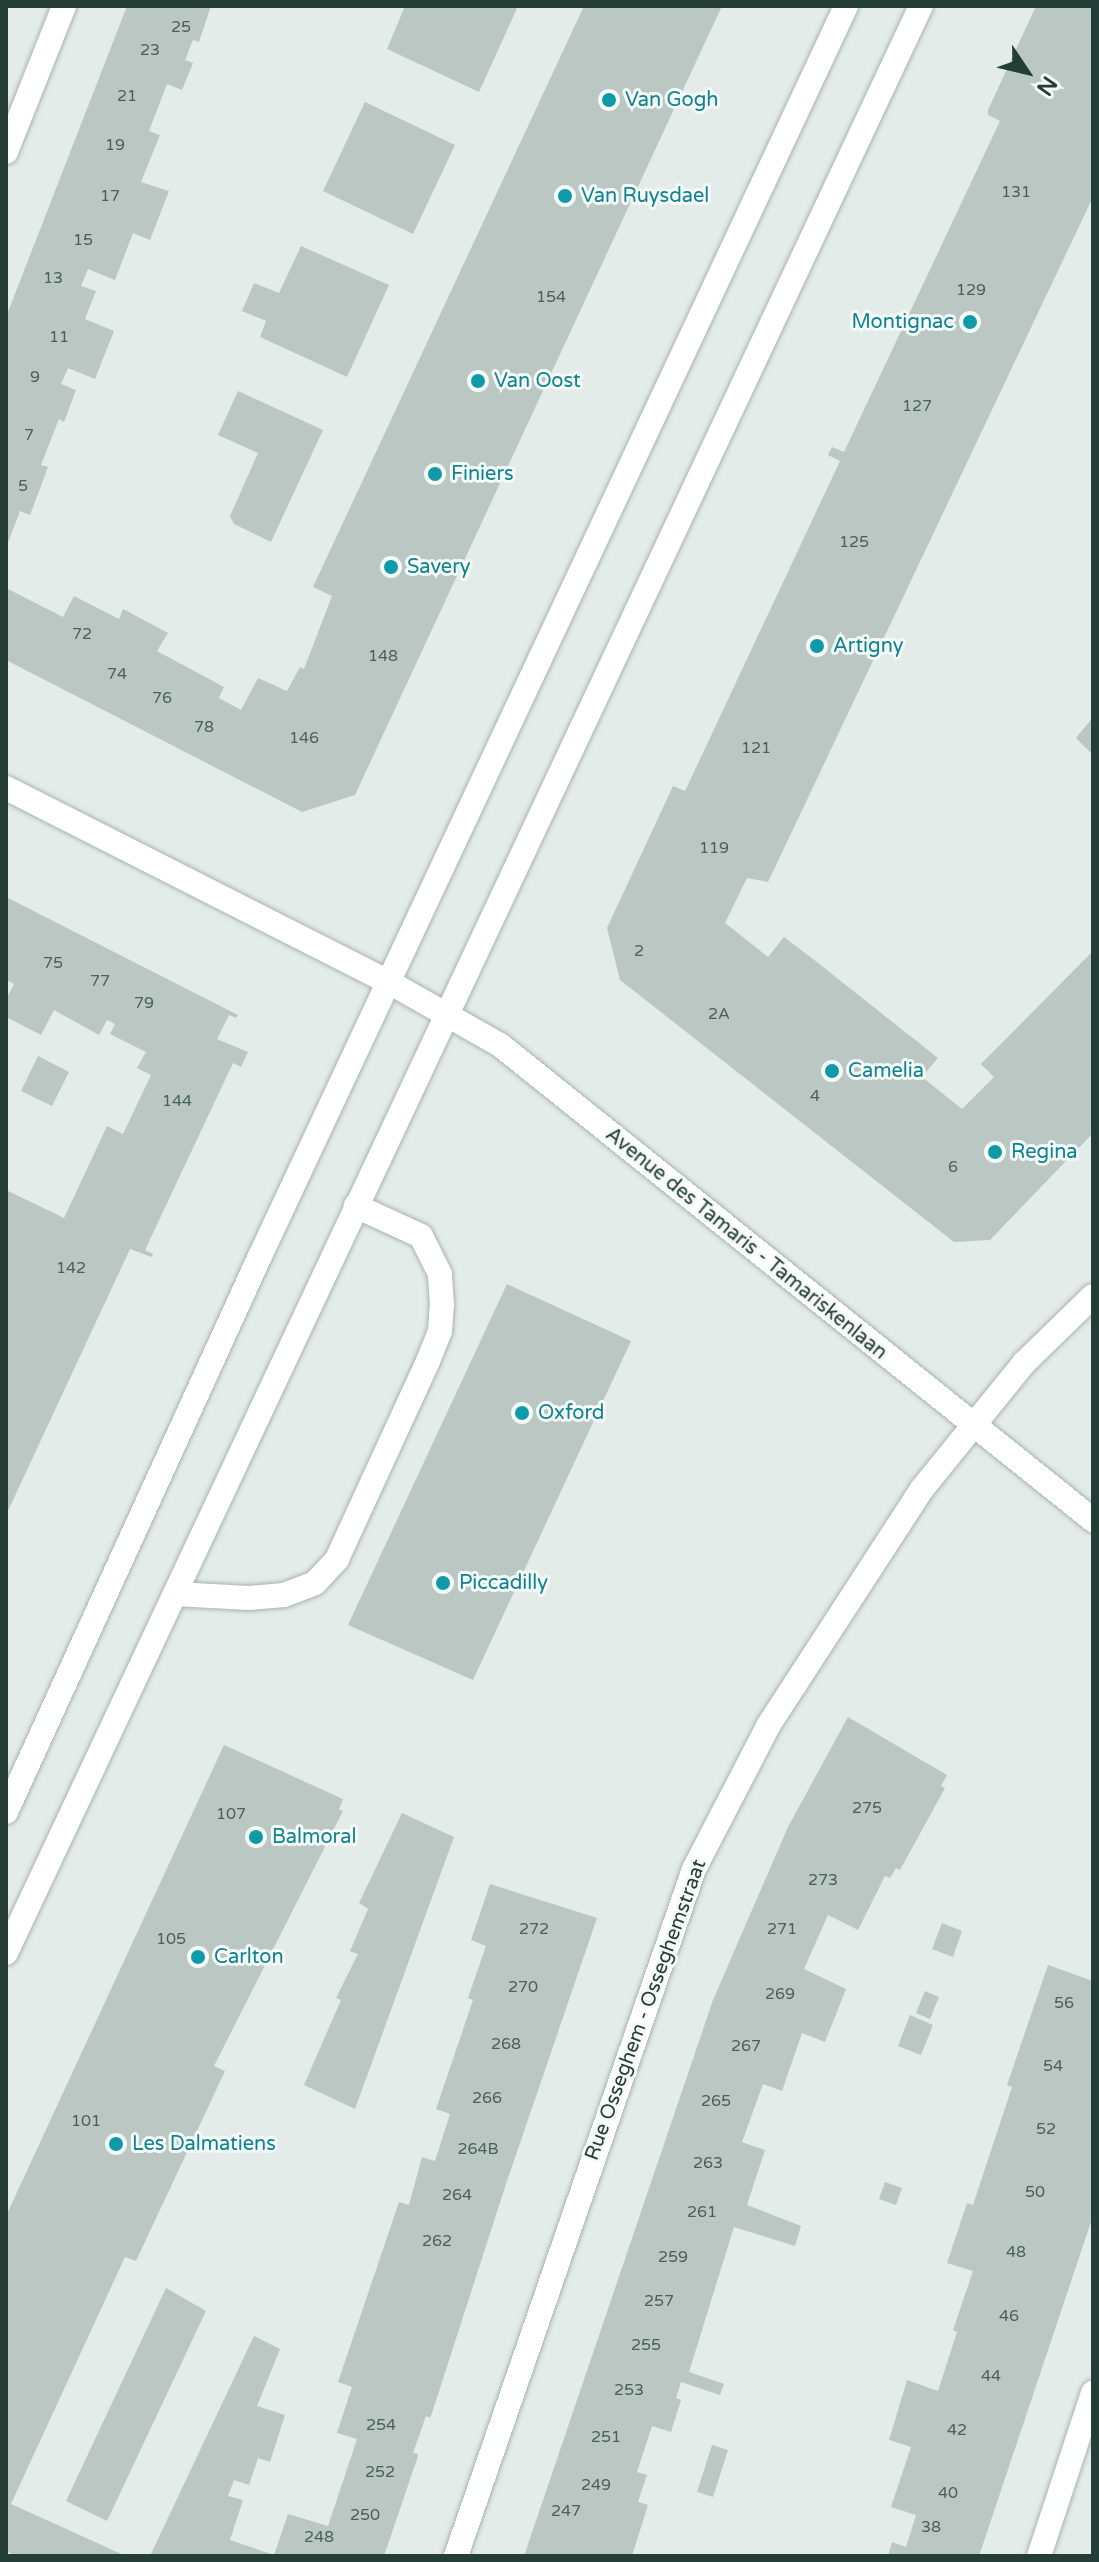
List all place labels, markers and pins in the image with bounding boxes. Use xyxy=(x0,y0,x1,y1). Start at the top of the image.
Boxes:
place label: Van Gogh xyxy=(625,88,718,112)
marker: Van Gogh xyxy=(600,91,618,109)
place label: Van Ruysdael xyxy=(581,184,709,208)
marker: Van Ruysdael xyxy=(556,187,574,205)
place label: Montignac xyxy=(852,310,954,334)
marker: Montignac xyxy=(961,313,979,331)
place label: Van Oost xyxy=(494,369,581,393)
marker: Van Oost xyxy=(469,372,487,390)
place label: Finiers xyxy=(451,462,514,486)
marker: Finiers xyxy=(426,465,444,483)
place label: Savery xyxy=(407,555,471,579)
marker: Savery xyxy=(382,558,400,576)
place label: Artigny xyxy=(833,634,903,658)
marker: Artigny xyxy=(808,637,826,655)
place label: Camelia xyxy=(848,1059,924,1083)
marker: Camelia xyxy=(823,1062,841,1080)
place label: Regina xyxy=(1011,1140,1078,1164)
marker: Regina xyxy=(986,1143,1004,1161)
place label: Oxford xyxy=(538,1401,604,1425)
marker: Oxford xyxy=(513,1404,531,1422)
place label: Piccadilly xyxy=(459,1571,548,1595)
marker: Piccadilly xyxy=(434,1574,452,1592)
place label: Balmoral xyxy=(272,1825,356,1849)
marker: Balmoral xyxy=(247,1828,265,1846)
place label: Carlton xyxy=(214,1945,284,1969)
marker: Carlton xyxy=(189,1948,207,1966)
place label: Les Dalmatiens xyxy=(132,2132,276,2156)
marker: Les Dalmatiens xyxy=(107,2135,125,2153)

